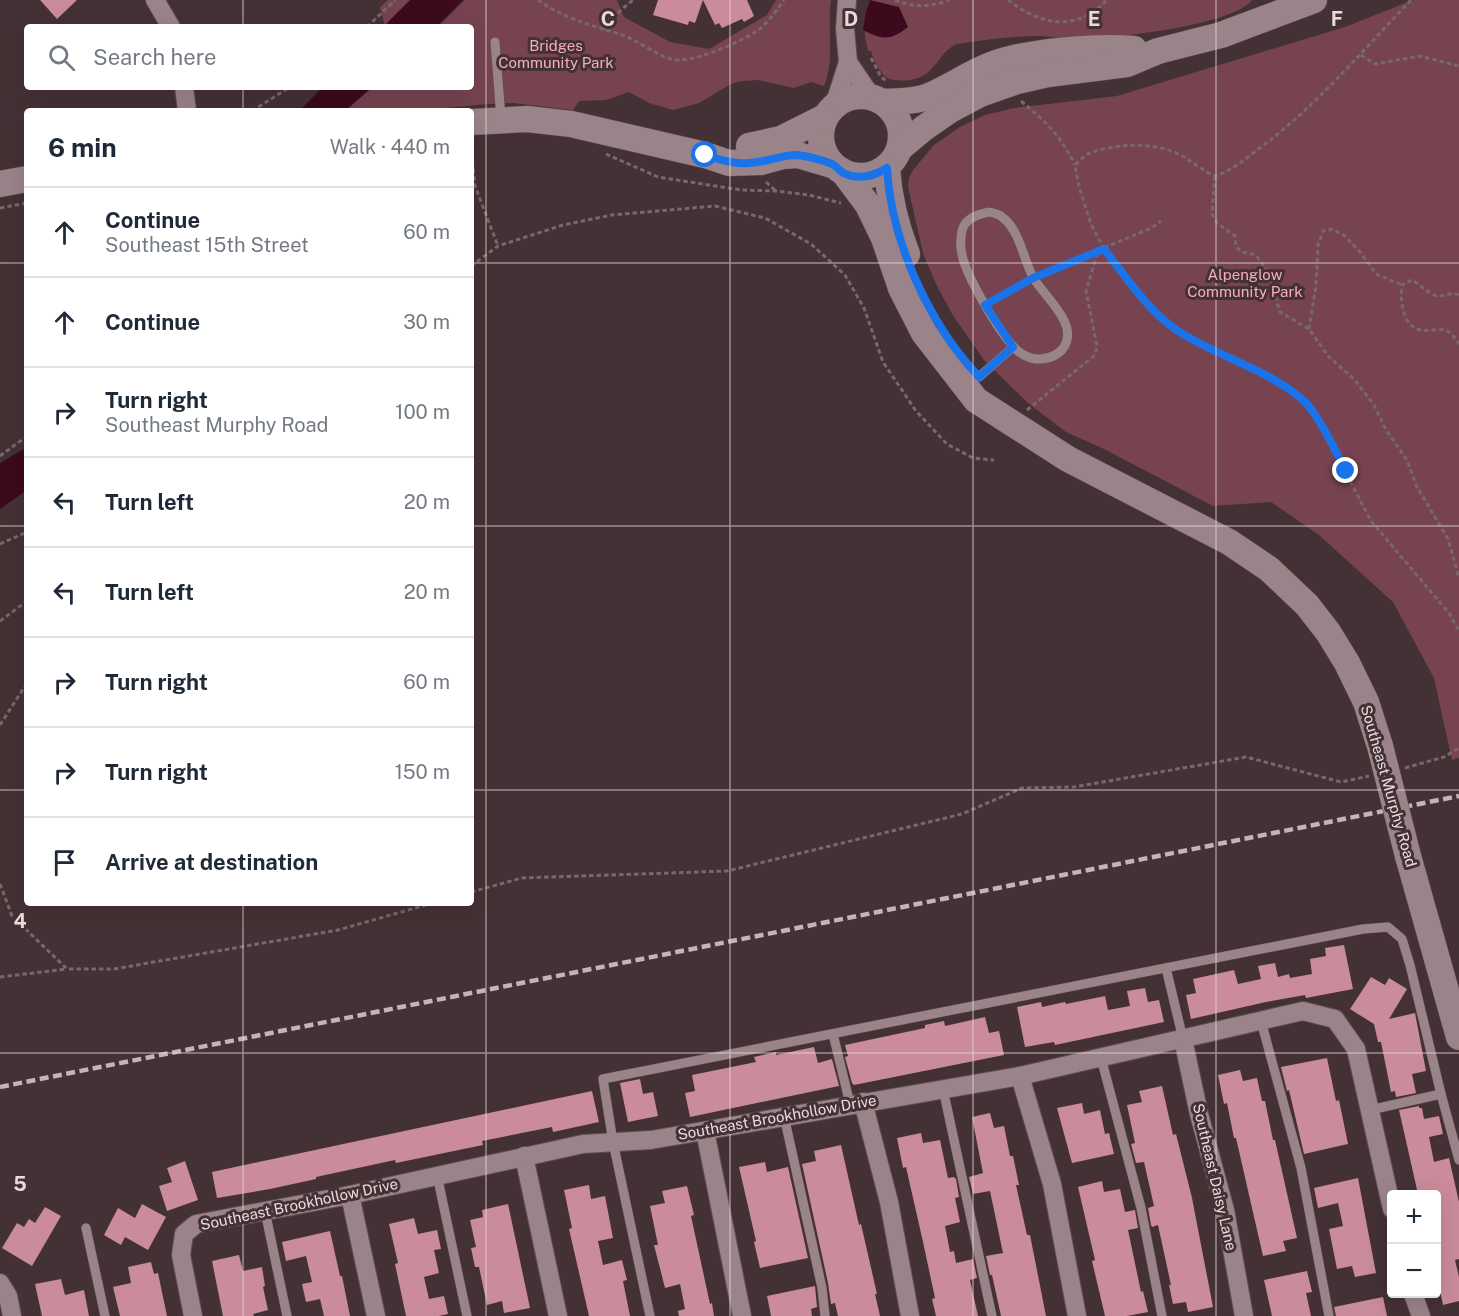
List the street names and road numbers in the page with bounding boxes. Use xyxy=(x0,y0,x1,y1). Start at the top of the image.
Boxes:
street label: Southeast Murphy Road xyxy=(1358,703,1420,869)
street label: Southeast Brookhollow Drive xyxy=(676,1091,878,1143)
street label: Southeast Daisy Lane xyxy=(1190,1102,1240,1252)
street label: Southeast Brookhollow Drive xyxy=(199,1175,399,1233)

